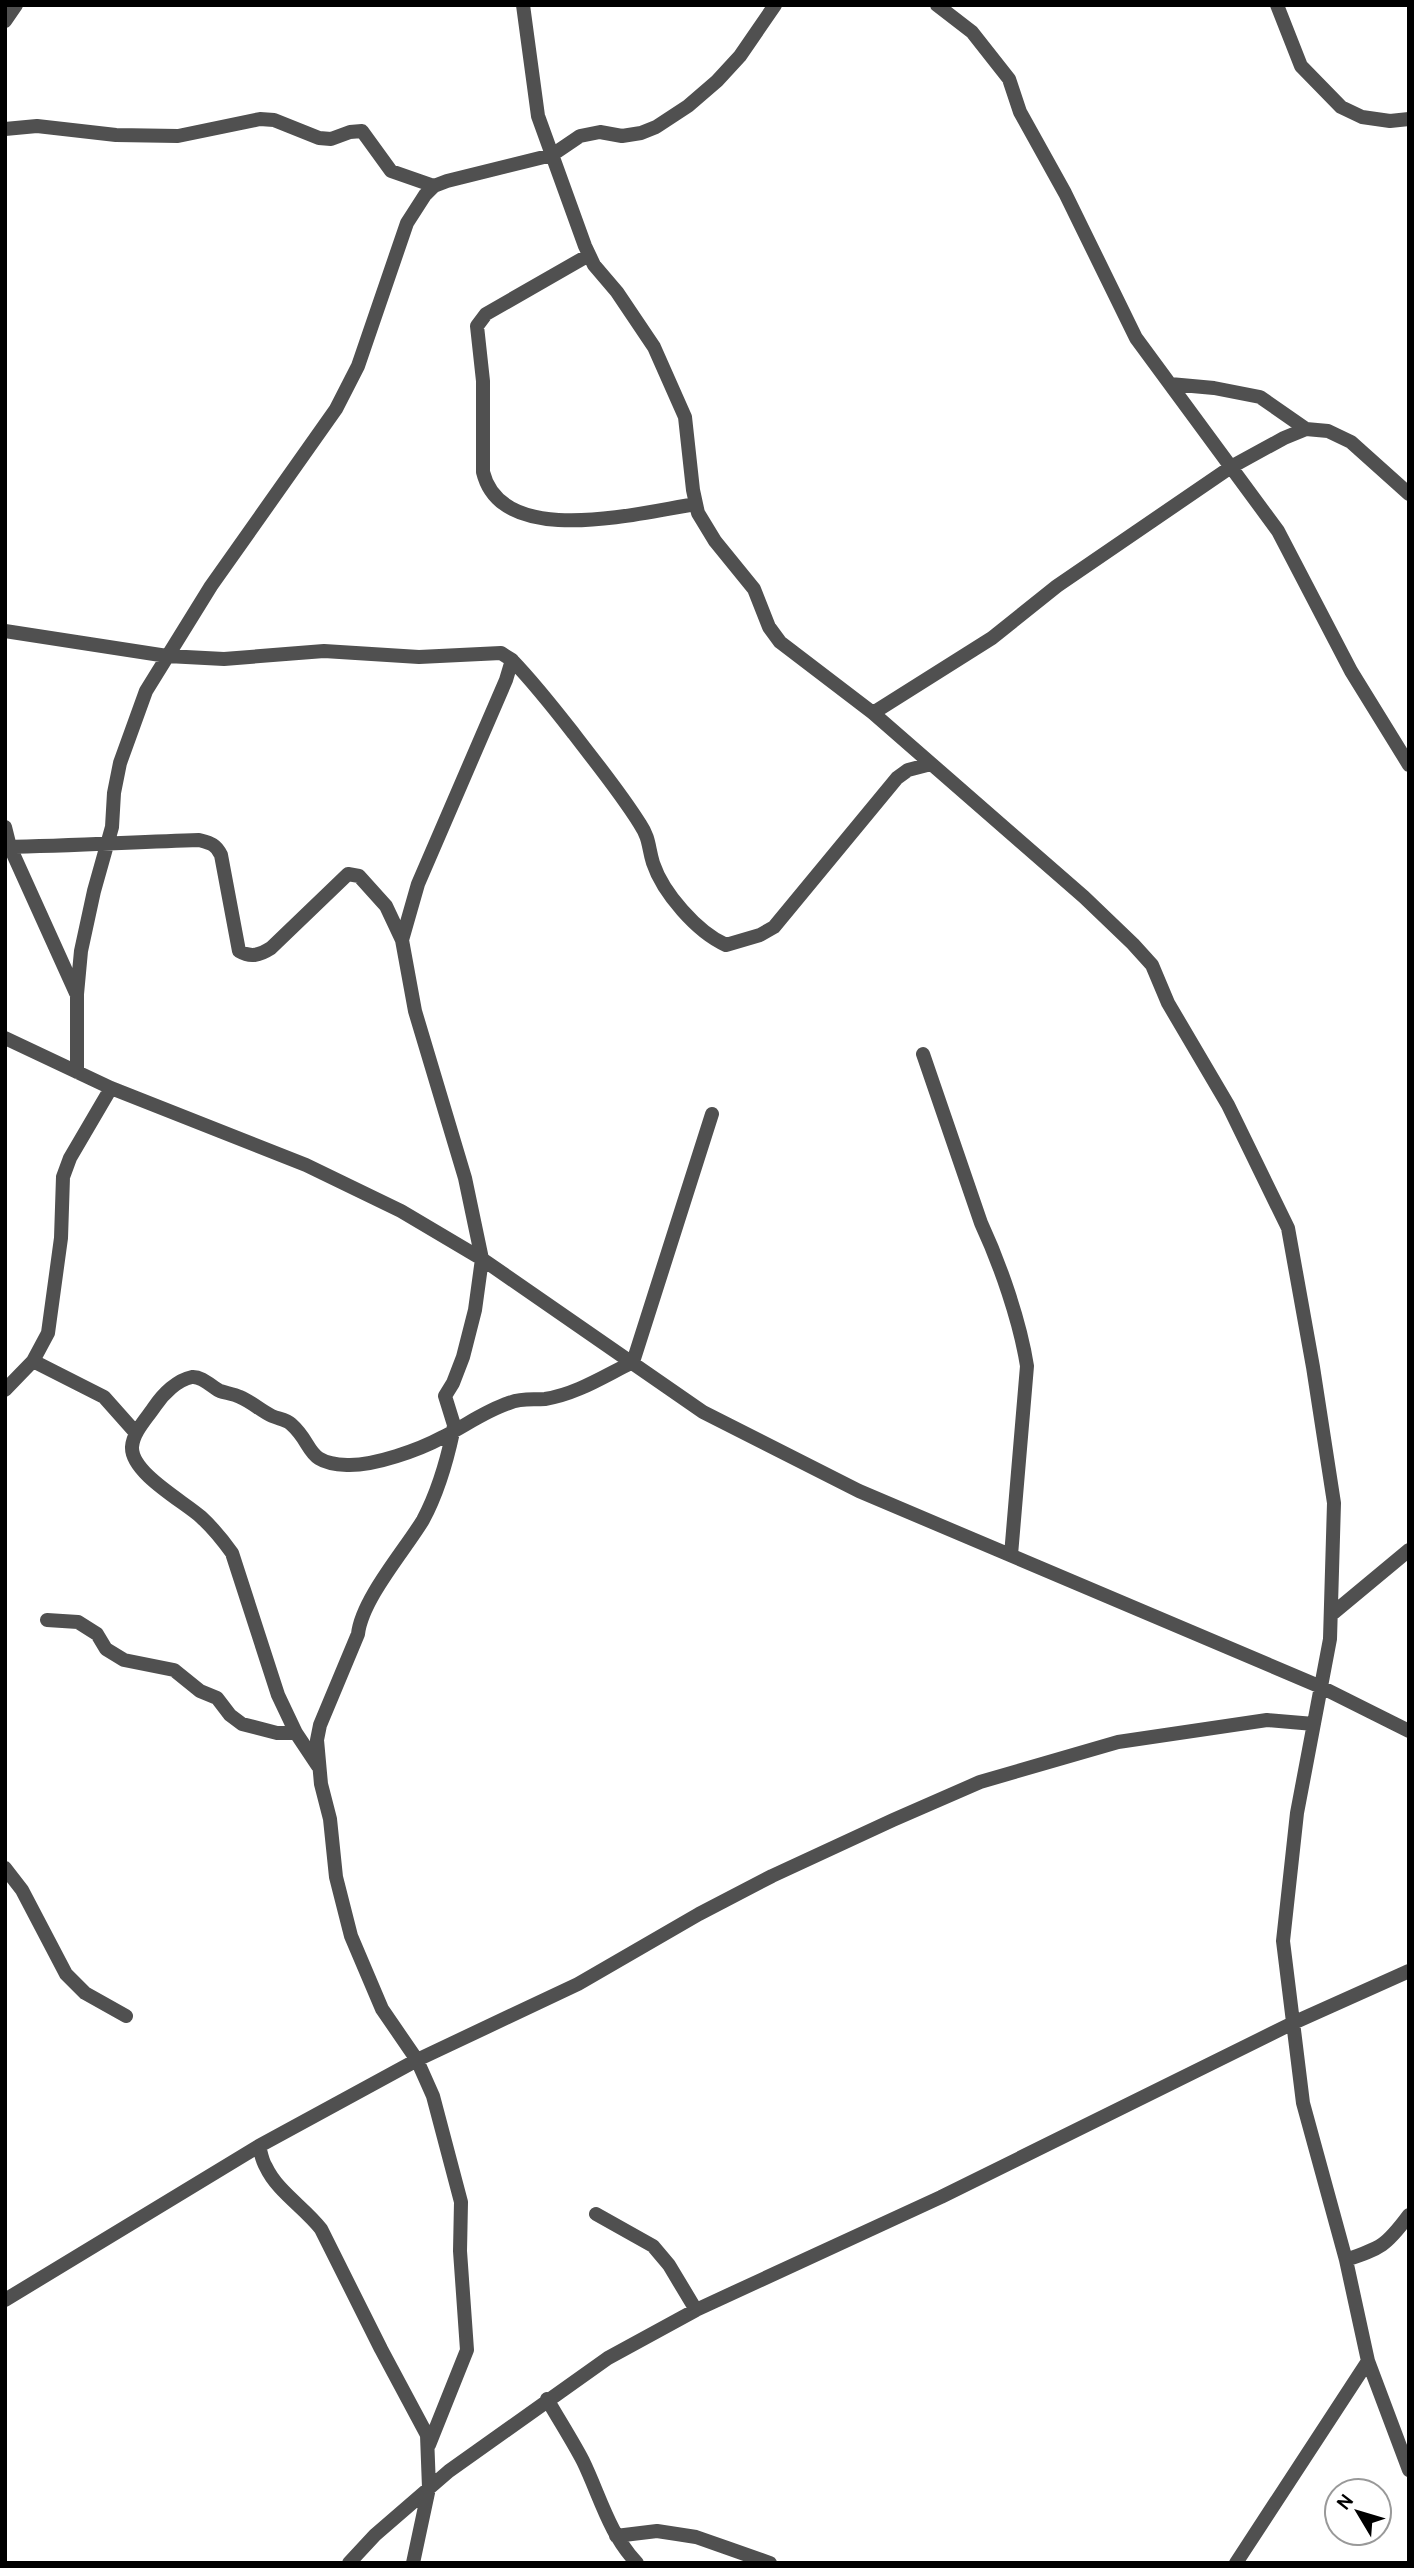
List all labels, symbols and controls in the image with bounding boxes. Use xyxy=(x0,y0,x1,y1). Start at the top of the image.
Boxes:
north arrow xyxy=(1323,2477,1393,2547)
text: N xyxy=(1332,2489,1358,2514)

